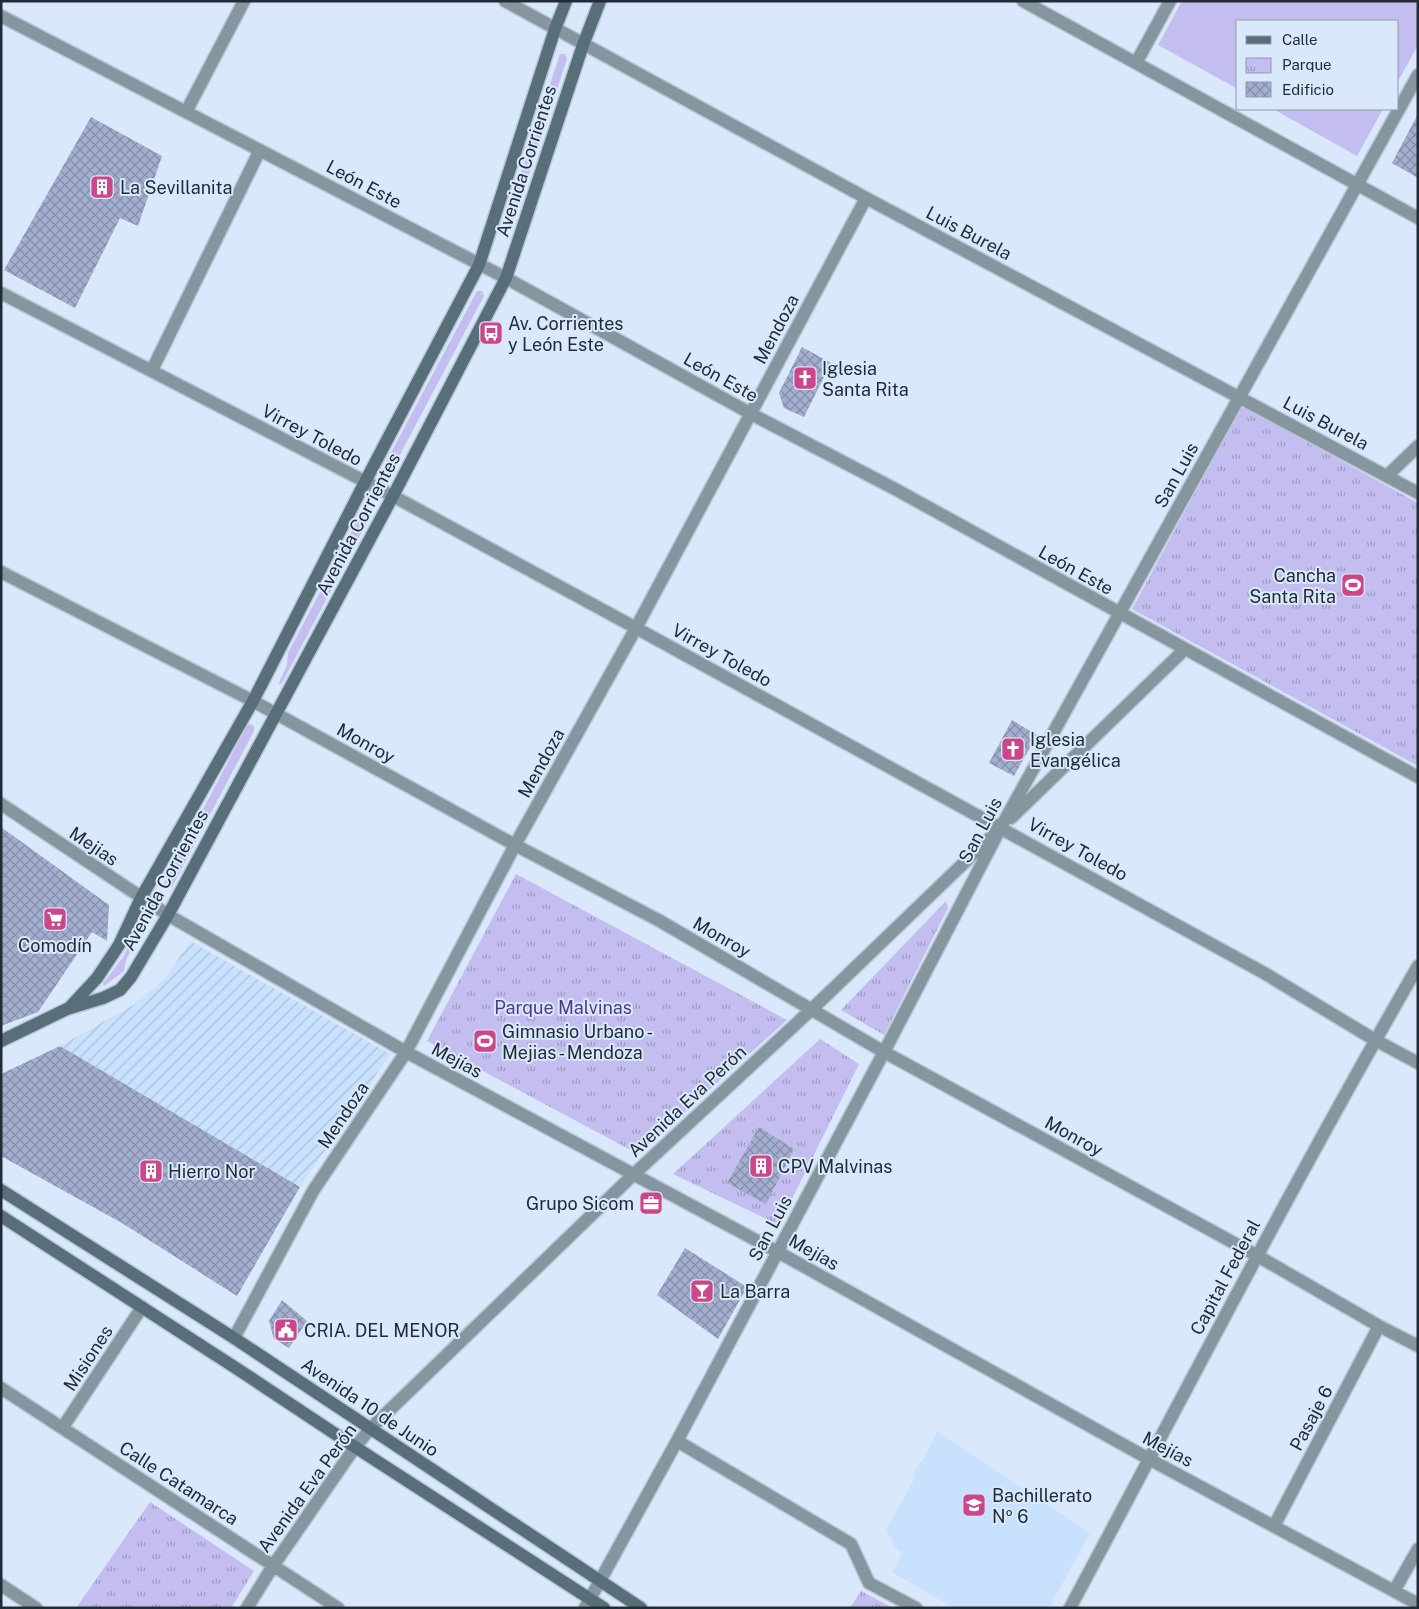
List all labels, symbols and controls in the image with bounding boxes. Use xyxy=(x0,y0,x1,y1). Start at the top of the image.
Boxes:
legend xyxy=(1236,20,1399,110)
text: Calle xyxy=(1282,31,1318,48)
text: Parque xyxy=(1282,56,1332,73)
text: Edificio xyxy=(1282,81,1334,98)
street label: Avenida Corrientes xyxy=(492,83,560,239)
street label: León Este xyxy=(323,155,405,213)
building icon: La Sevillanita xyxy=(89,174,115,200)
place label: La Sevillanita xyxy=(120,177,232,198)
street label: Luis Burela xyxy=(923,202,1015,264)
street label: Mendoza xyxy=(749,291,803,367)
place label: Av. Corrientes y León Este xyxy=(508,313,623,355)
bus stop icon: Av. Corrientes y León Este xyxy=(478,320,504,346)
street label: León Este xyxy=(680,348,762,406)
place label: Iglesia Santa Rita xyxy=(822,358,909,400)
church icon: Iglesia Santa Rita xyxy=(792,365,818,391)
street label: Luis Burela xyxy=(1280,392,1372,454)
street label: Virrey Toledo xyxy=(258,400,366,470)
street label: San Luis xyxy=(1150,439,1202,511)
street label: Avenida Corrientes xyxy=(312,449,404,599)
street label: León Este xyxy=(1035,541,1117,599)
place label: Cancha Santa Rita xyxy=(1249,565,1336,607)
sports icon: Cancha Santa Rita xyxy=(1340,572,1366,598)
street label: Virrey Toledo xyxy=(669,619,775,691)
street label: Monroy xyxy=(333,719,399,768)
street label: Mendoza xyxy=(513,725,569,801)
place label: Iglesia Evangélica xyxy=(1030,729,1121,771)
church icon: Iglesia Evangélica xyxy=(1000,736,1026,762)
street label: San Luis xyxy=(954,794,1006,866)
street label: Avenida Corrientes xyxy=(118,806,212,954)
street label: Virrey Toledo xyxy=(1025,813,1131,885)
street label: Mejias xyxy=(66,822,122,870)
supermarket icon: Comodín xyxy=(42,906,68,932)
street label: Monroy xyxy=(689,912,755,962)
place label: Comodín xyxy=(18,935,92,956)
park label: Parque Malvinas xyxy=(494,997,632,1018)
place label: Gimnasio Urbano - Mejias - Mendoza xyxy=(502,1021,653,1063)
sports icon: Gimnasio Urbano - Mejias - Mendoza xyxy=(472,1028,498,1054)
street label: Mejías xyxy=(428,1038,486,1082)
street label: Avenida Eva Perón xyxy=(624,1041,750,1161)
street label: Mendoza xyxy=(313,1078,373,1152)
street label: Monroy xyxy=(1041,1112,1107,1161)
building icon: CPV Malvinas xyxy=(748,1153,774,1179)
place label: CPV Malvinas xyxy=(778,1156,892,1177)
building icon: Hierro Nor xyxy=(138,1158,164,1184)
place label: Hierro Nor xyxy=(168,1161,255,1182)
office icon: Grupo Sicom xyxy=(638,1190,664,1216)
street label: San Luis xyxy=(744,1192,796,1264)
place label: Grupo Sicom xyxy=(526,1193,634,1214)
street label: Capital Federal xyxy=(1186,1216,1264,1338)
street label: Mejías xyxy=(785,1230,843,1274)
bar icon: La Barra xyxy=(689,1278,715,1304)
place label: La Barra xyxy=(720,1281,790,1302)
public building icon: CRIA. DEL MENOR xyxy=(273,1317,299,1343)
place label: CRIA. DEL MENOR xyxy=(304,1320,460,1341)
street label: Misiones xyxy=(59,1321,117,1395)
street label: Avenida 10 de Junio xyxy=(297,1353,443,1461)
street label: Pasaje 6 xyxy=(1285,1382,1337,1454)
street label: Avenida Eva Perón xyxy=(253,1420,361,1556)
street label: Mejías xyxy=(1139,1427,1197,1471)
street label: Calle Catamarca xyxy=(116,1437,242,1529)
place label: Bachillerato Nº 6 xyxy=(992,1485,1092,1527)
school or university icon: Bachillerato Nº 6 xyxy=(961,1492,987,1518)

